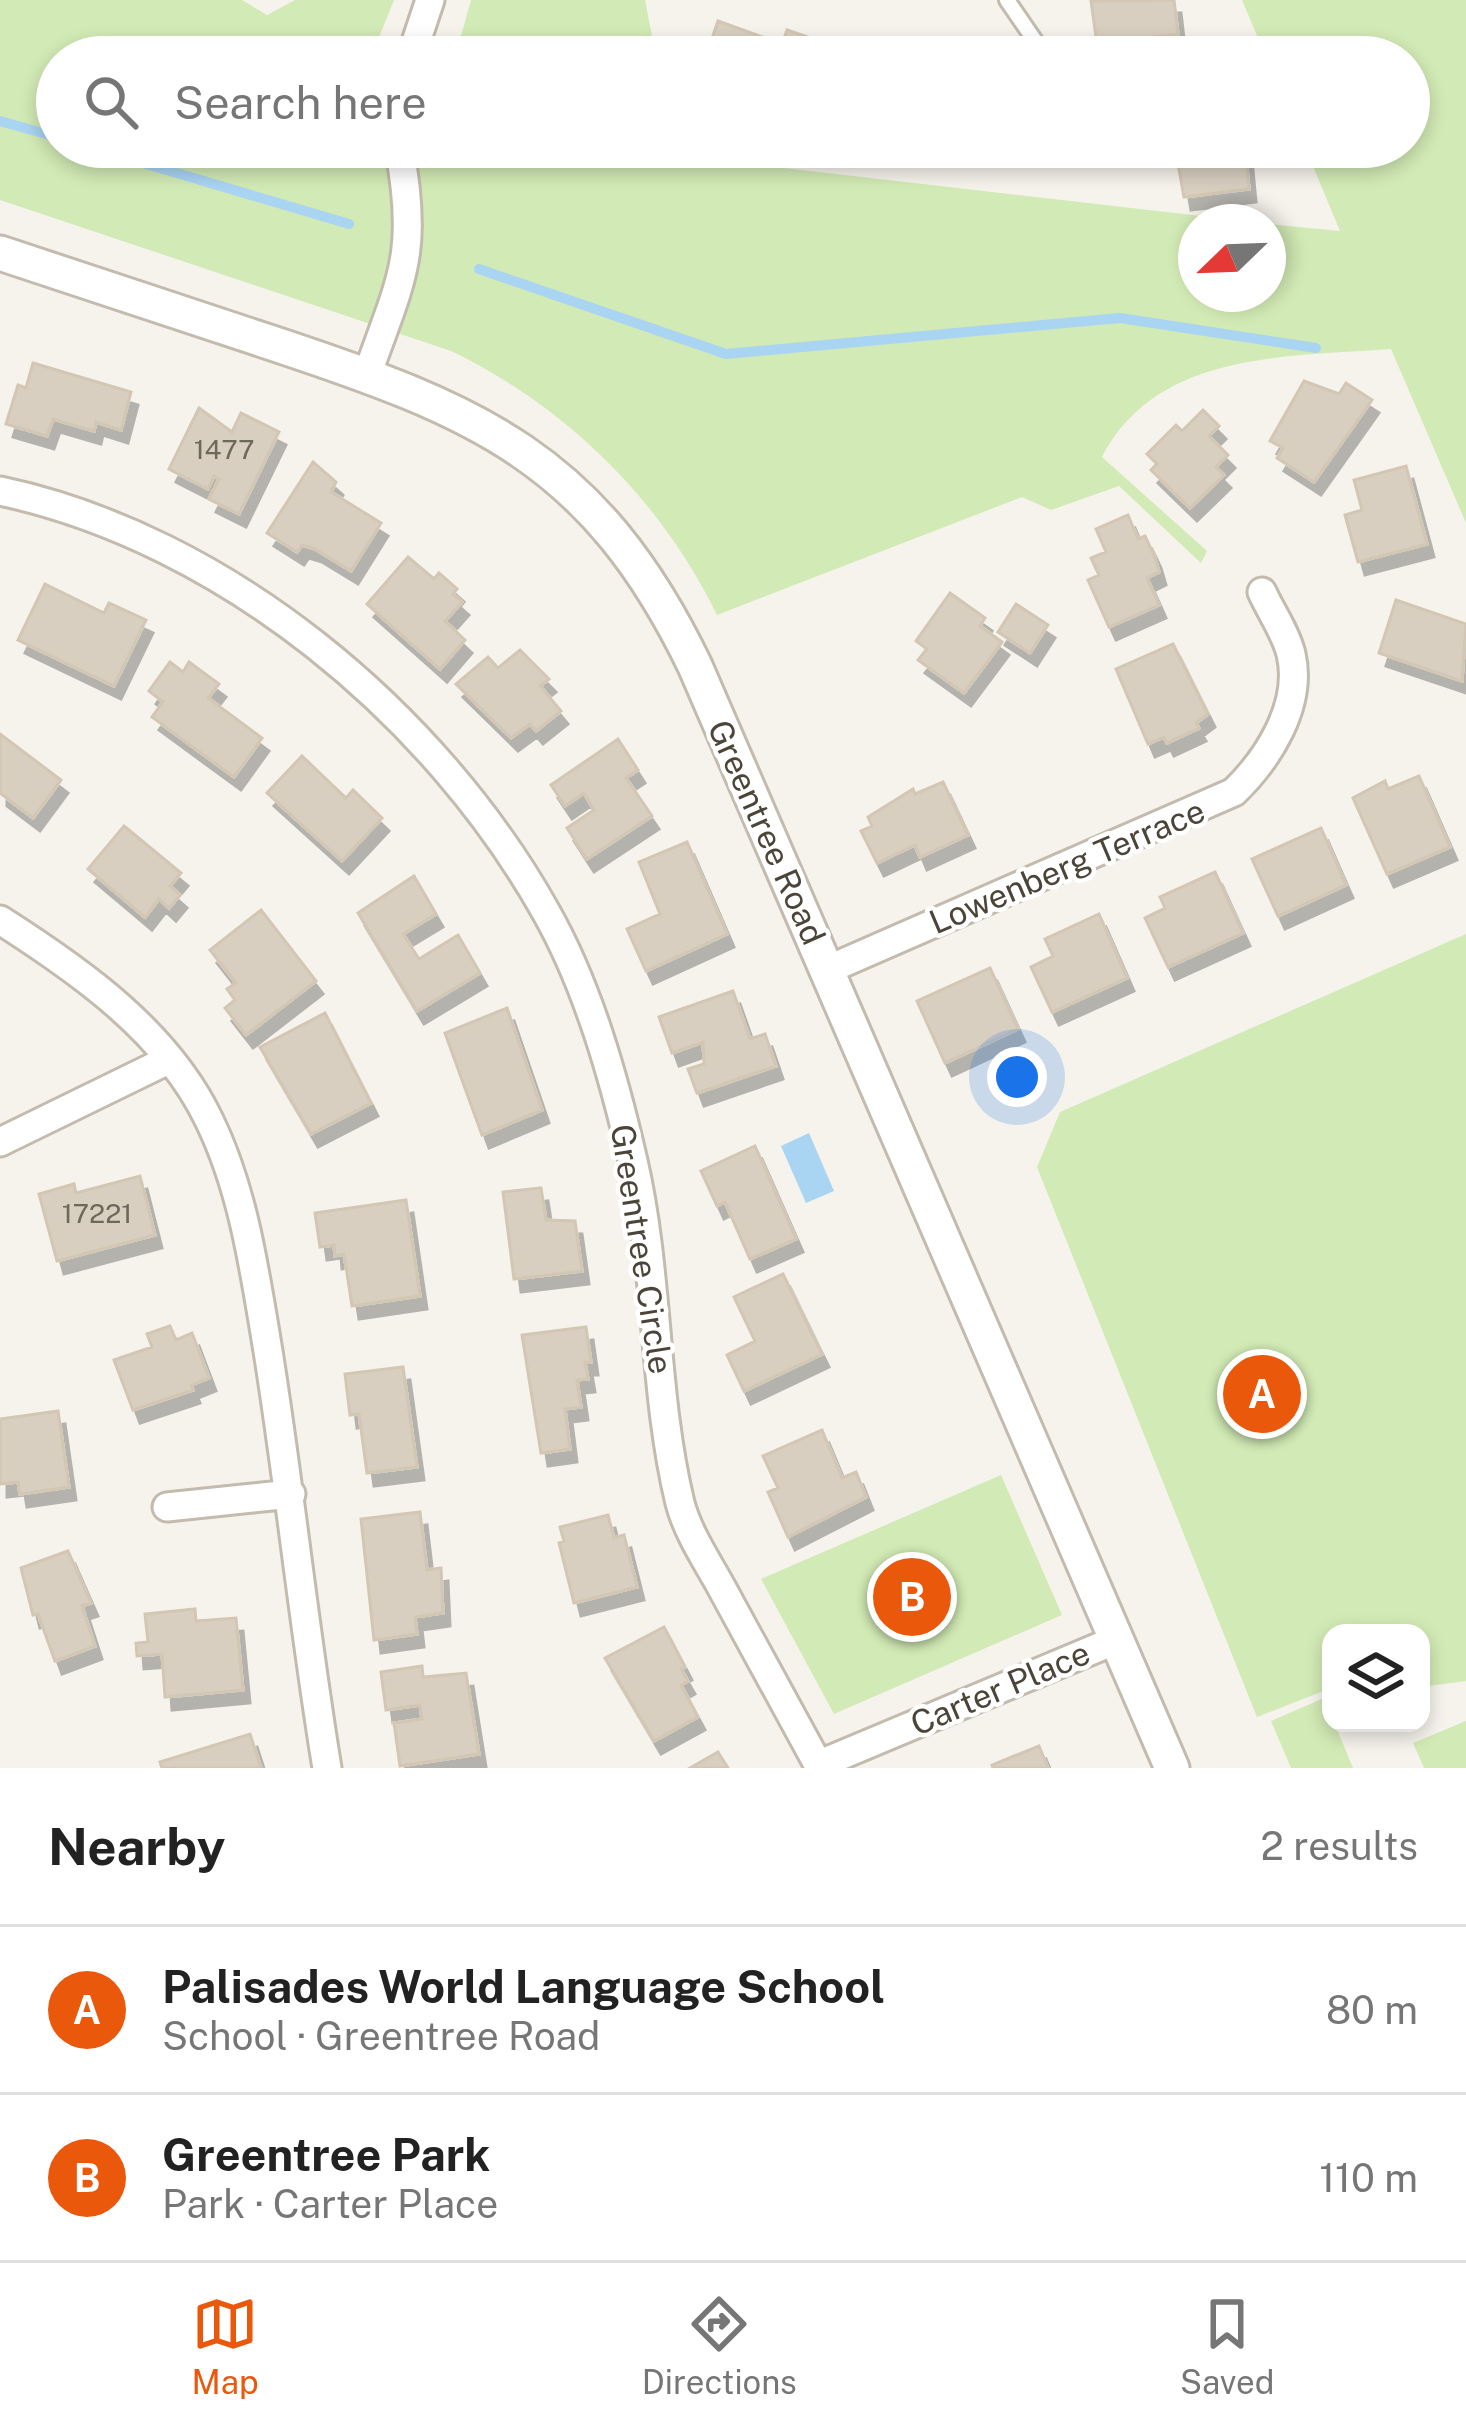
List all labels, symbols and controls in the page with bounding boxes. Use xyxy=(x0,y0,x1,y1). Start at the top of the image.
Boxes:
search box xyxy=(36,36,1430,168)
icon: search xyxy=(78,69,144,135)
text: Search here xyxy=(174,76,427,129)
north arrow xyxy=(1178,204,1286,312)
house number: 1477 xyxy=(194,433,254,465)
street label: Greentree Road xyxy=(701,714,833,950)
street label: Lowenberg Terrace xyxy=(924,791,1210,941)
your location xyxy=(987,1047,1047,1107)
street label: Greentree Circle xyxy=(603,1121,681,1377)
house number: 17221 xyxy=(62,1197,132,1229)
pin: A xyxy=(1223,1349,1301,1439)
pin: B xyxy=(873,1552,951,1642)
map controls xyxy=(1322,1624,1430,1732)
button: layers xyxy=(1322,1624,1430,1732)
street label: Carter Place xyxy=(905,1633,1095,1743)
text: Nearby xyxy=(48,1817,225,1876)
text: 2 results xyxy=(1261,1823,1418,1869)
text: Palisades World Language School xyxy=(162,1960,885,2013)
text: A xyxy=(73,1987,101,2033)
text: 80 m xyxy=(1326,1987,1418,2033)
text: School · Greentree Road xyxy=(162,2013,600,2059)
text: Greentree Park xyxy=(162,2128,490,2181)
text: B xyxy=(74,2155,100,2201)
text: 110 m xyxy=(1319,2155,1418,2201)
text: Park · Carter Place xyxy=(162,2181,498,2227)
tab: Map xyxy=(192,2291,259,2401)
tab: Directions xyxy=(642,2291,797,2401)
tab: Saved xyxy=(1180,2291,1274,2401)

